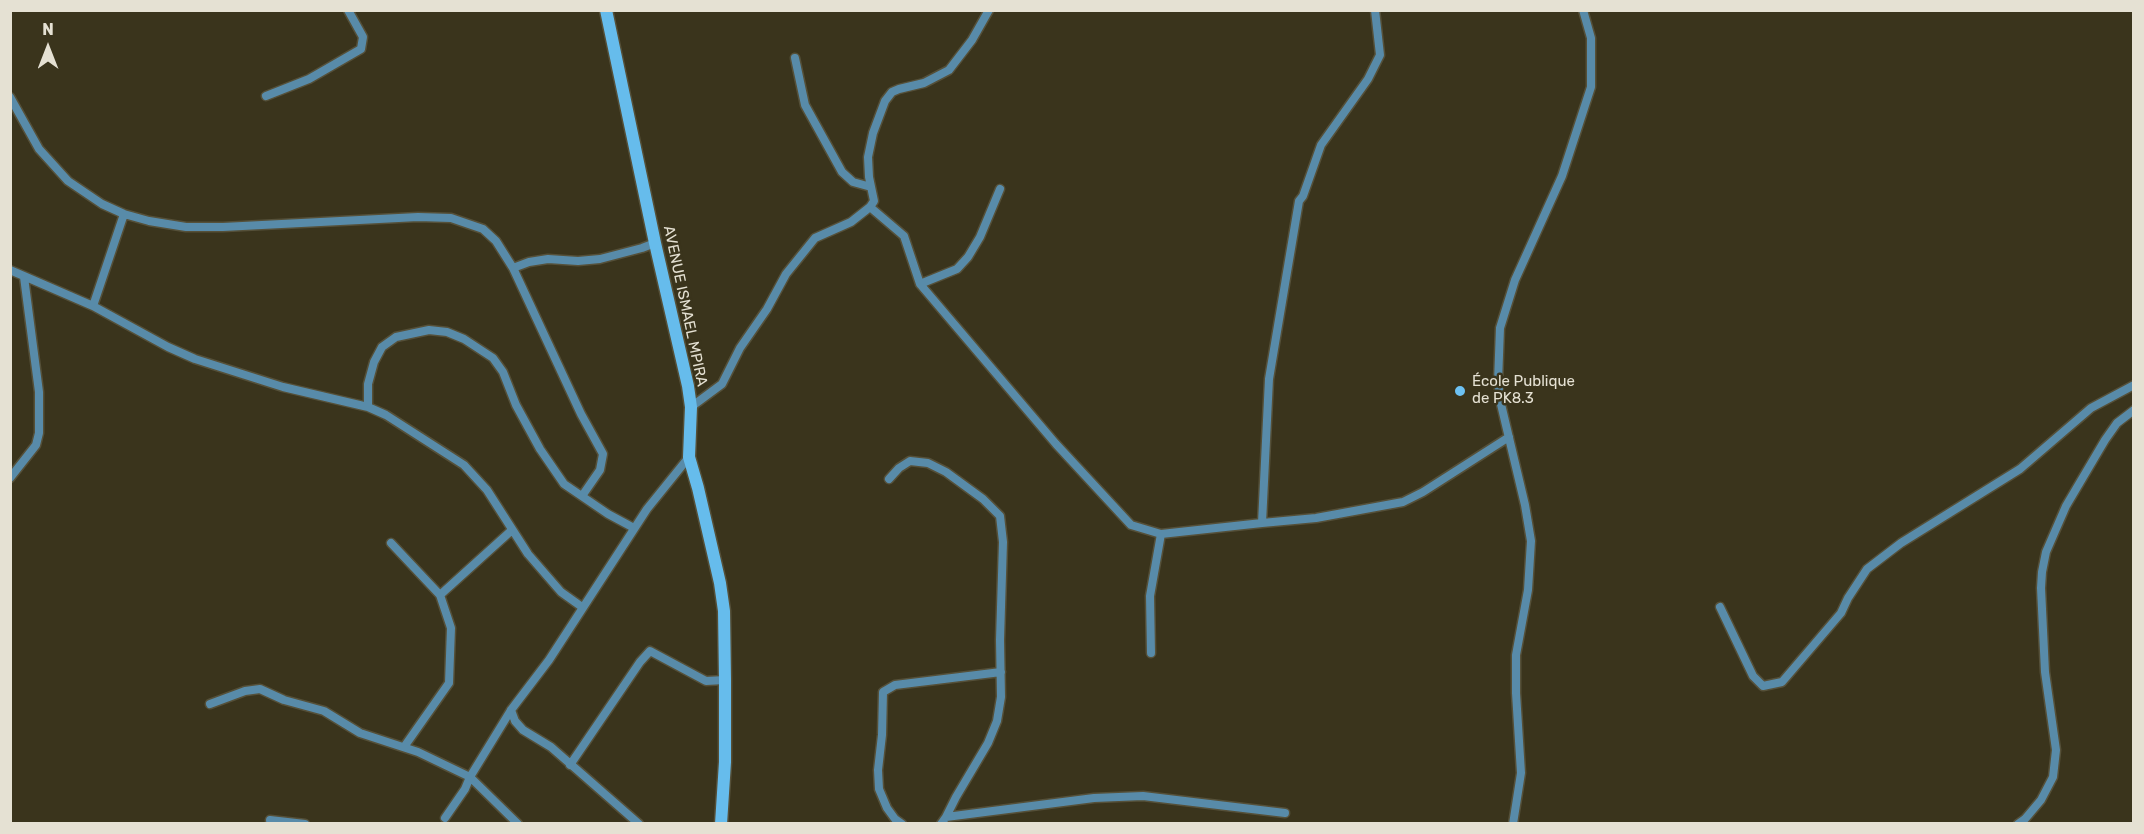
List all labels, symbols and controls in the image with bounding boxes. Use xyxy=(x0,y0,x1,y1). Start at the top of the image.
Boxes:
north arrow xyxy=(18,18,78,78)
text: N xyxy=(42,20,54,39)
street label: AVENUE ISMAEL MPIRA xyxy=(659,224,711,388)
place label: École Publique de PK8.3 xyxy=(1472,373,1575,408)
marker: École Publique de PK8.3 xyxy=(1453,384,1467,398)

